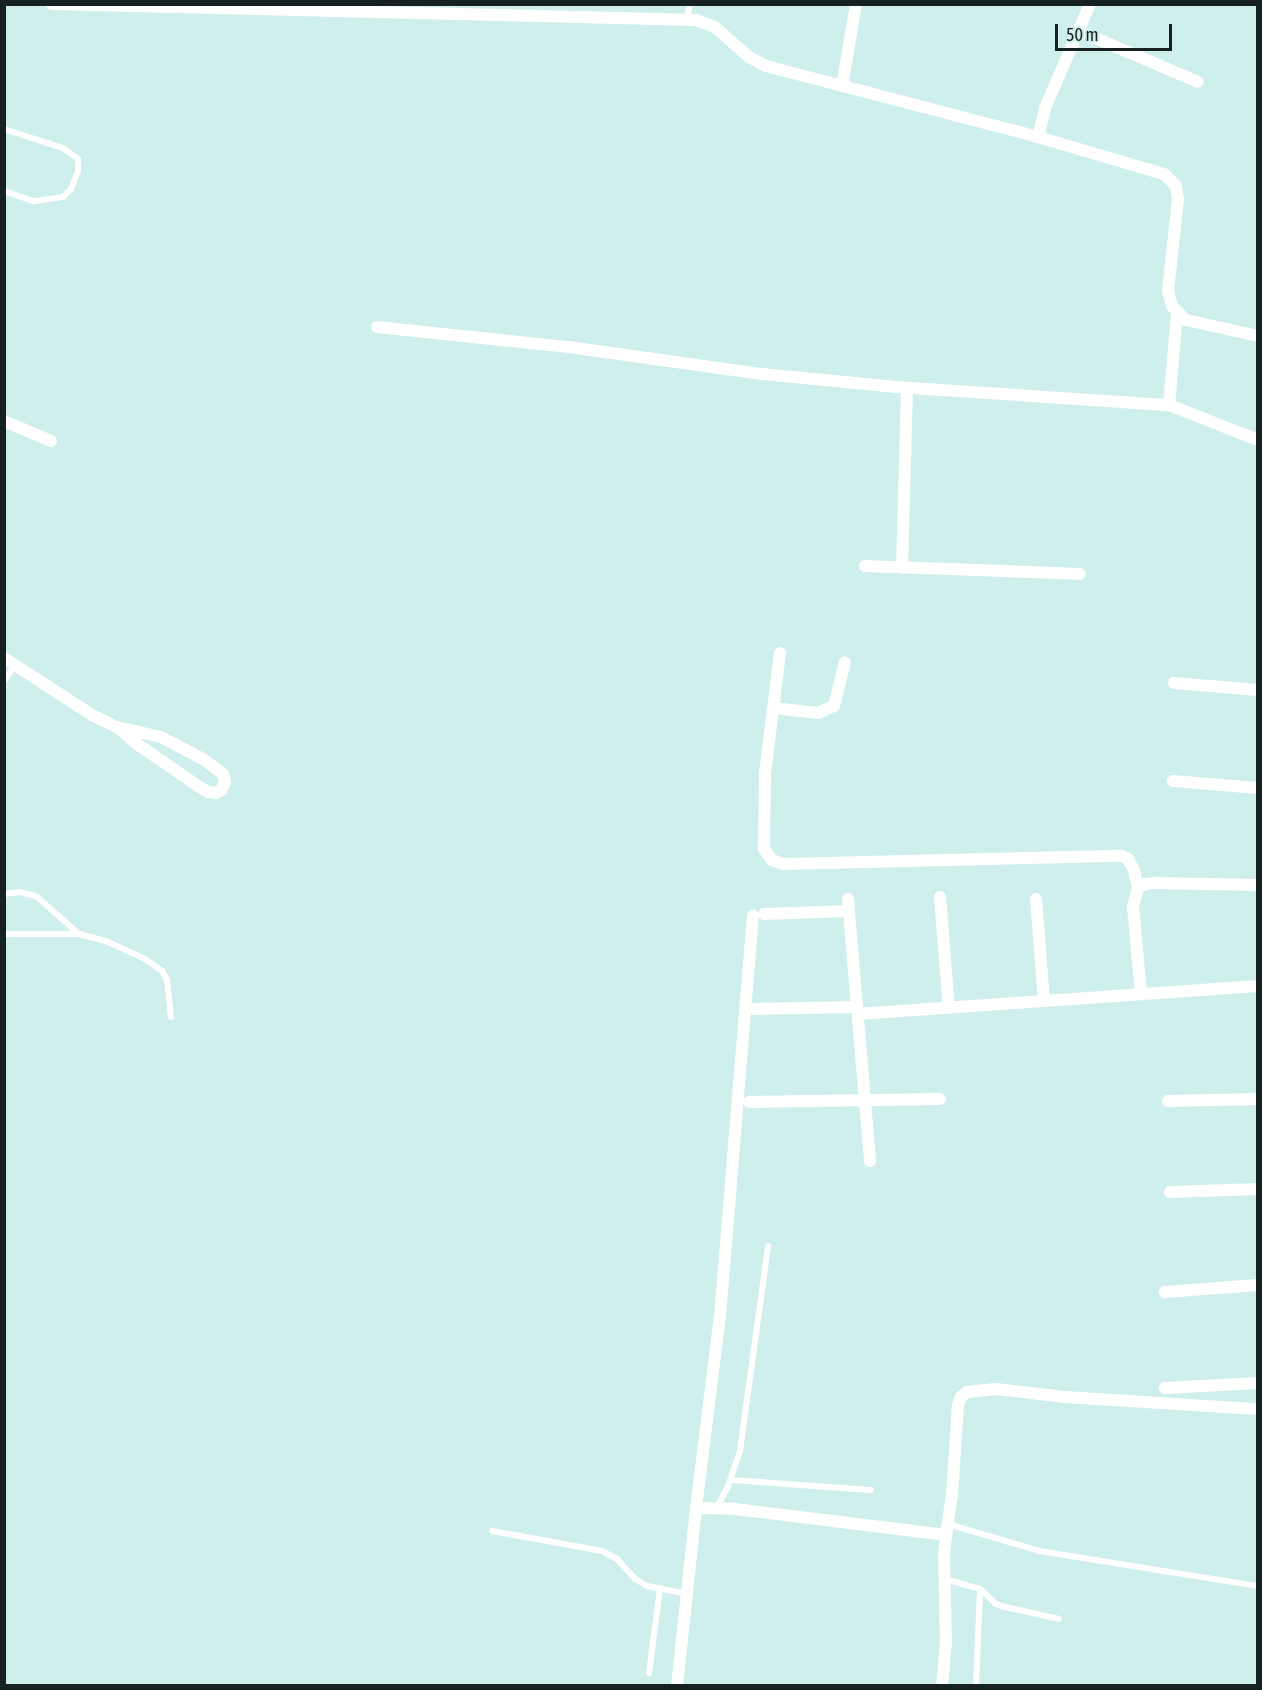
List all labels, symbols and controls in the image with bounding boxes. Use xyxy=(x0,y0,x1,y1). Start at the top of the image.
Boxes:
scale bar xyxy=(1058,12,1175,50)
text: 50 m xyxy=(1066,24,1098,45)

